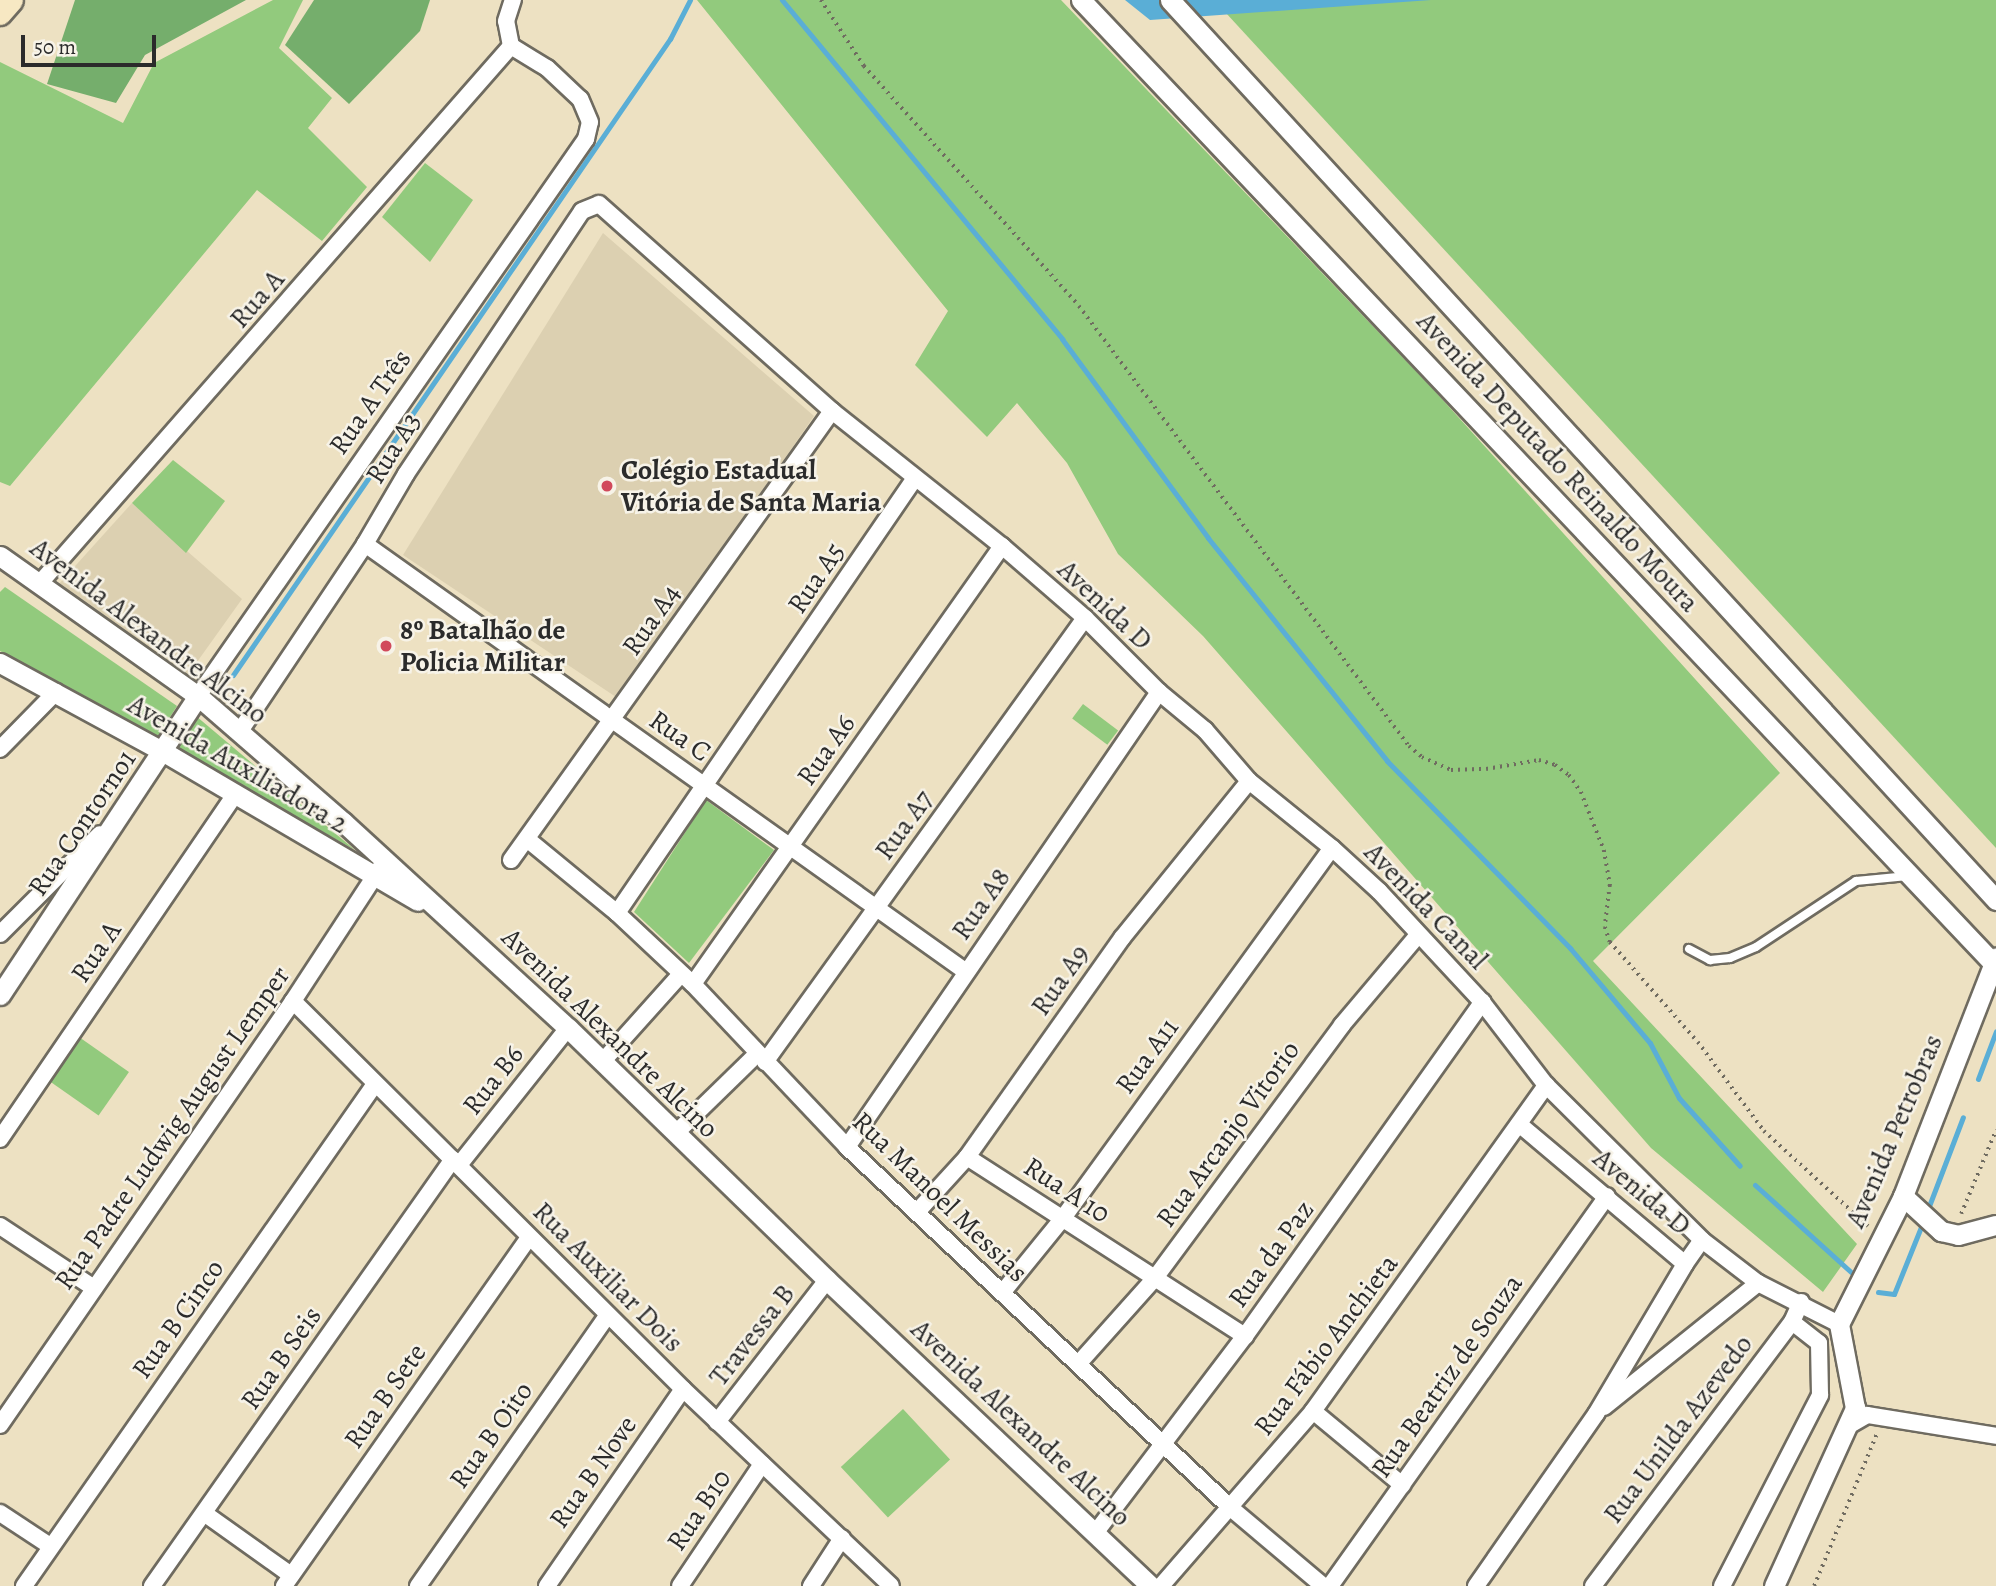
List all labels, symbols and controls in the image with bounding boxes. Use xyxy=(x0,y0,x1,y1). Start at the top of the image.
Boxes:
scale bar xyxy=(24,21,159,65)
text: 50 m xyxy=(34,33,76,61)
street label: Rua A xyxy=(223,263,291,335)
street label: Avenida Deputado Reinaldo Moura xyxy=(1410,305,1706,619)
street label: Rua A Três xyxy=(322,343,418,461)
street label: Rua A3 xyxy=(358,406,428,490)
place label: Colégio Estadual Vitória de Santa Maria xyxy=(621,453,881,519)
marker: Colégio Estadual Vitória de Santa Maria xyxy=(599,478,615,494)
street label: Avenida Alexandre Alcino xyxy=(24,531,274,731)
street label: Rua A5 xyxy=(780,536,852,620)
street label: Avenida D xyxy=(1051,553,1159,657)
street label: Rua A4 xyxy=(615,578,687,662)
place label: 8º Batalhão de Policia Militar xyxy=(400,613,565,679)
marker: 8º Batalhão de Policia Militar xyxy=(378,638,394,654)
street label: Avenida Auxiliadora 2 xyxy=(122,687,354,841)
street label: Rua C xyxy=(643,703,717,769)
street label: Rua A6 xyxy=(789,708,863,792)
street label: Rua Contorno1 xyxy=(21,744,143,902)
street label: Rua A7 xyxy=(867,784,941,866)
street label: Avenida Canal xyxy=(1357,836,1495,976)
street label: Rua A8 xyxy=(944,862,1018,946)
street label: Rua A xyxy=(64,915,128,989)
street label: Avenida Alexandre Alcino xyxy=(495,921,725,1145)
street label: Rua A9 xyxy=(1024,938,1096,1022)
street label: Rua Padre Ludwig August Lemper xyxy=(47,960,297,1296)
street label: Rua A11 xyxy=(1108,1012,1186,1100)
street label: Avenida Petrobras xyxy=(1838,1029,1950,1233)
street label: Rua Arcanjo Vitorio xyxy=(1149,1034,1307,1234)
street label: Rua B6 xyxy=(455,1038,531,1122)
street label: Rua Manoel Messias xyxy=(845,1105,1035,1289)
street label: Avenida D xyxy=(1586,1142,1698,1242)
street label: Rua A 10 xyxy=(1017,1150,1117,1230)
street label: Rua da Paz xyxy=(1221,1194,1321,1314)
street label: Rua Auxiliar Dois xyxy=(526,1195,690,1359)
street label: Rua Fábio Anchieta xyxy=(1247,1248,1405,1442)
street label: Rua B Cinco xyxy=(125,1253,231,1385)
street label: Rua Beatriz de Souza xyxy=(1364,1268,1530,1484)
street label: Travessa B xyxy=(702,1277,802,1393)
street label: Rua B Seis xyxy=(233,1300,329,1416)
street label: Avenida Alexandre Alcino xyxy=(904,1312,1138,1534)
street label: Rua Unilda Azevedo xyxy=(1596,1328,1760,1530)
street label: Rua B Sete xyxy=(337,1337,433,1455)
street label: Rua B Oito xyxy=(442,1375,540,1495)
street label: Rua B Nove xyxy=(542,1409,644,1535)
street label: Rua B10 xyxy=(660,1463,738,1557)

